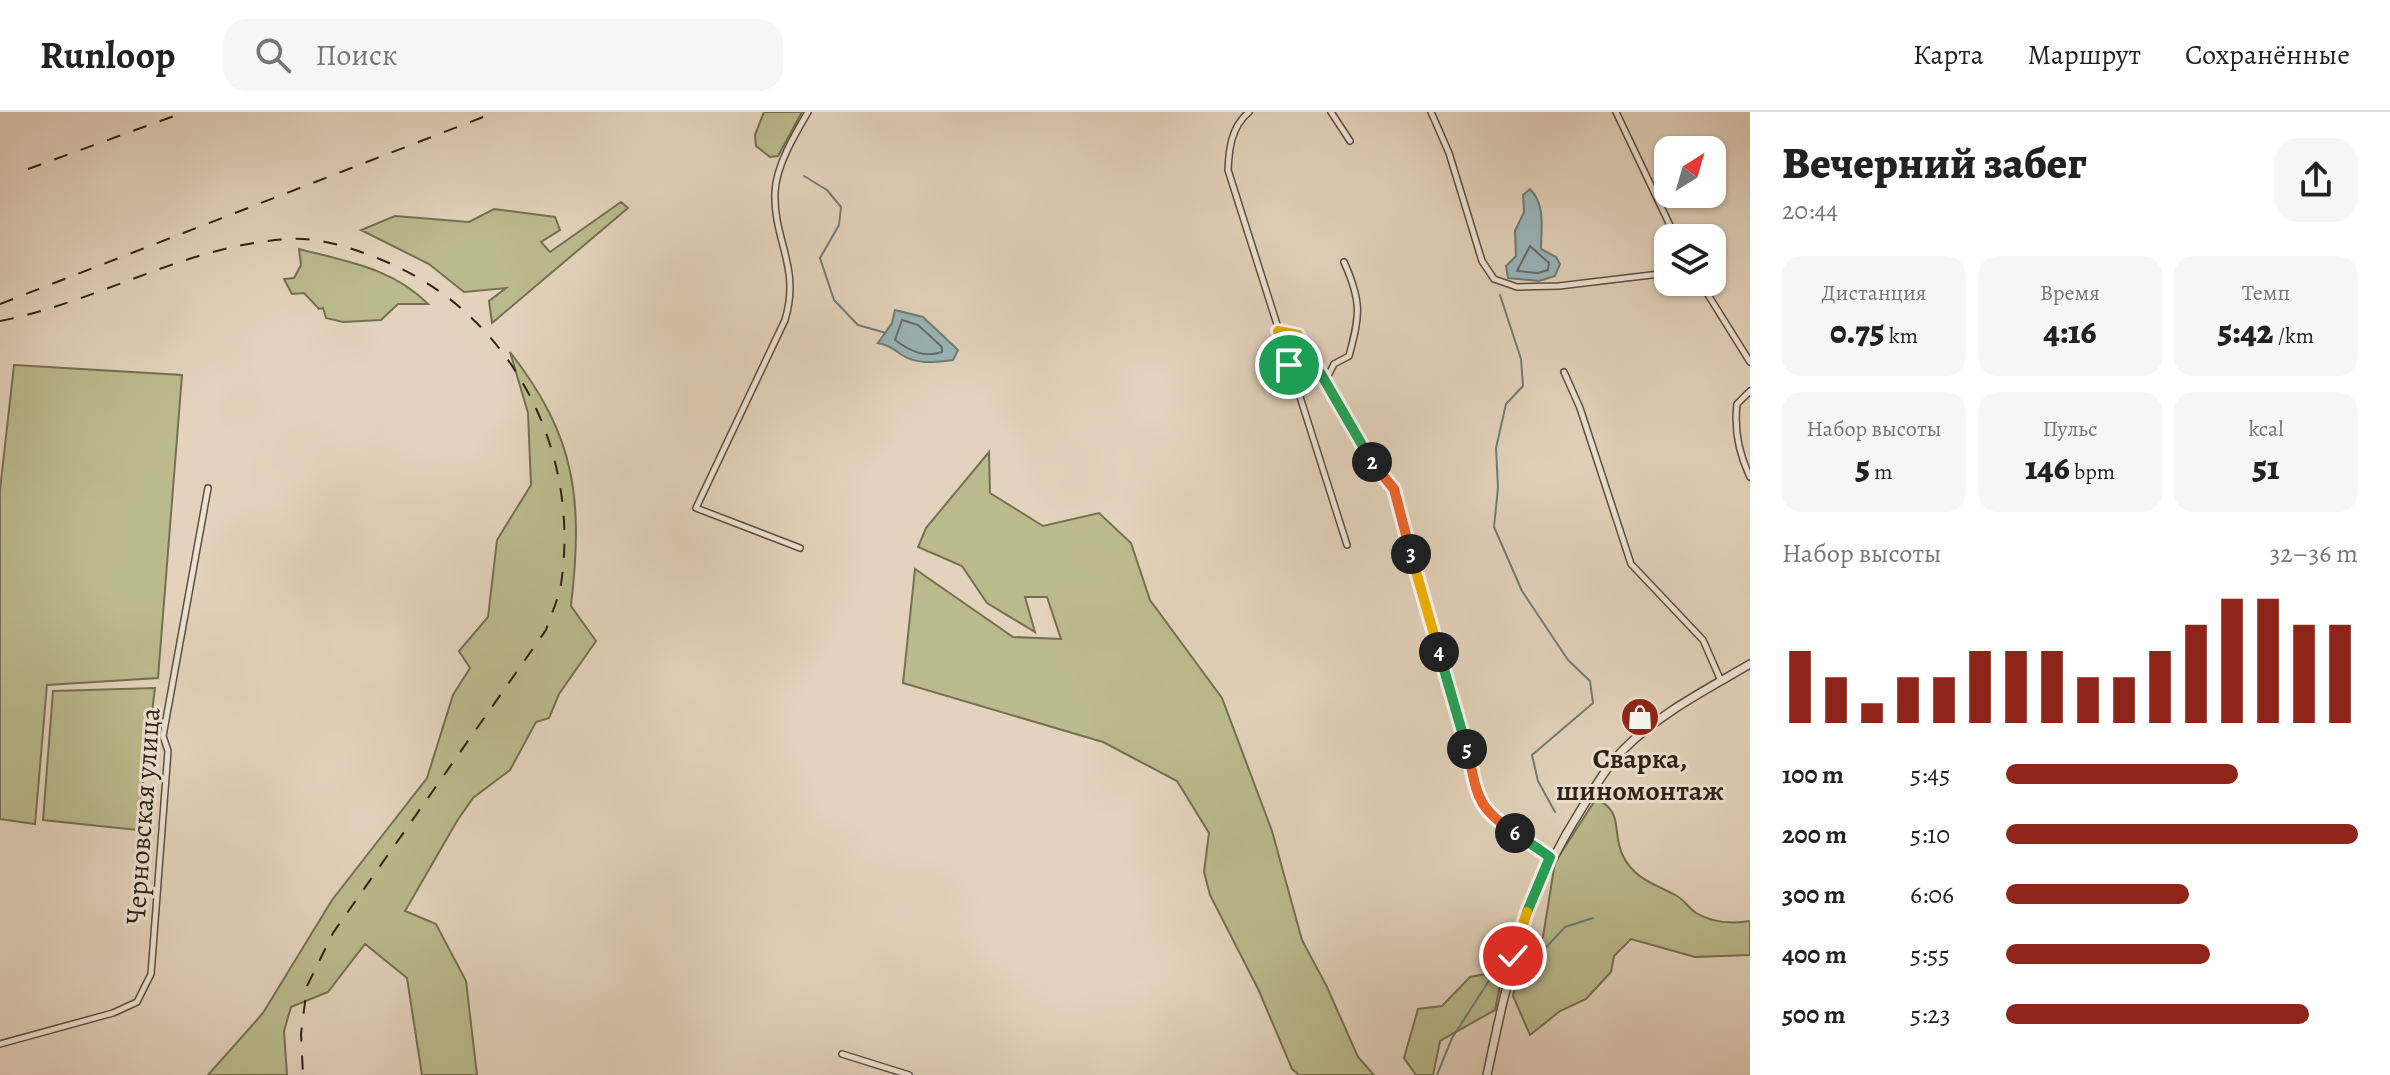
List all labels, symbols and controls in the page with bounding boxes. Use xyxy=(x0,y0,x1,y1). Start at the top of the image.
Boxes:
search box xyxy=(223,19,783,91)
text: Runloop xyxy=(40,29,175,81)
icon: search xyxy=(251,33,295,77)
text: Поиск xyxy=(315,35,397,75)
text: Карта xyxy=(1913,36,1984,74)
text: Маршрут xyxy=(2028,36,2141,74)
text: Сохранённые xyxy=(2185,36,2350,74)
text: Вечерний забег xyxy=(1782,133,2087,193)
north arrow xyxy=(1654,136,1726,208)
map controls xyxy=(1654,136,1726,296)
button: share xyxy=(2274,138,2358,222)
text: 20:44 xyxy=(1782,193,1838,228)
button: layers xyxy=(1654,224,1726,296)
text: Дистанция xyxy=(1822,278,1926,308)
text: Время xyxy=(2040,278,2100,308)
text: Темп xyxy=(2242,278,2290,308)
text: 0.75 xyxy=(1830,308,1884,355)
text: 4:16 xyxy=(2044,308,2096,355)
text: 5:42 xyxy=(2218,308,2273,355)
text: km xyxy=(1884,321,1918,351)
text: /km xyxy=(2273,321,2314,351)
pin xyxy=(1255,331,1323,399)
icon: arrive xyxy=(1267,343,1311,387)
text: Набор высоты xyxy=(1807,414,1941,444)
text: Пульс xyxy=(2042,414,2098,444)
text: kcal xyxy=(2248,414,2284,444)
pin: 2 xyxy=(1352,442,1392,482)
text: 5 xyxy=(1855,444,1870,491)
text: 146 xyxy=(2025,444,2070,491)
text: 51 xyxy=(2253,444,2279,491)
text: 2 xyxy=(1367,447,1377,477)
text: m xyxy=(1870,457,1893,487)
text: bpm xyxy=(2070,457,2115,487)
pin: 3 xyxy=(1391,534,1431,574)
text: Набор высоты xyxy=(1782,536,1941,571)
text: 32–36 m xyxy=(2269,536,2358,571)
text: 3 xyxy=(1406,539,1416,569)
pin: 4 xyxy=(1419,632,1459,672)
text: 4 xyxy=(1434,637,1444,667)
shop icon: Сварка, шиномонтаж xyxy=(1619,696,1661,738)
street label: Черновская улица xyxy=(116,706,170,926)
pin: 5 xyxy=(1447,729,1487,769)
text: 5 xyxy=(1462,734,1472,764)
place label: Сварка, шиномонтаж xyxy=(1556,740,1724,810)
text: 100 m xyxy=(1782,757,1844,792)
text: 5:45 xyxy=(1910,757,1950,792)
pin: 6 xyxy=(1495,813,1535,853)
text: 200 m xyxy=(1782,817,1847,852)
text: 5:10 xyxy=(1910,817,1950,852)
text: 6 xyxy=(1510,818,1520,848)
text: 300 m xyxy=(1782,877,1846,912)
text: 6:06 xyxy=(1910,877,1954,912)
pin xyxy=(1479,922,1547,990)
icon: check xyxy=(1491,934,1535,978)
text: 400 m xyxy=(1782,937,1847,972)
text: 5:55 xyxy=(1910,937,1950,972)
text: 500 m xyxy=(1782,997,1846,1032)
text: 5:23 xyxy=(1910,997,1951,1032)

